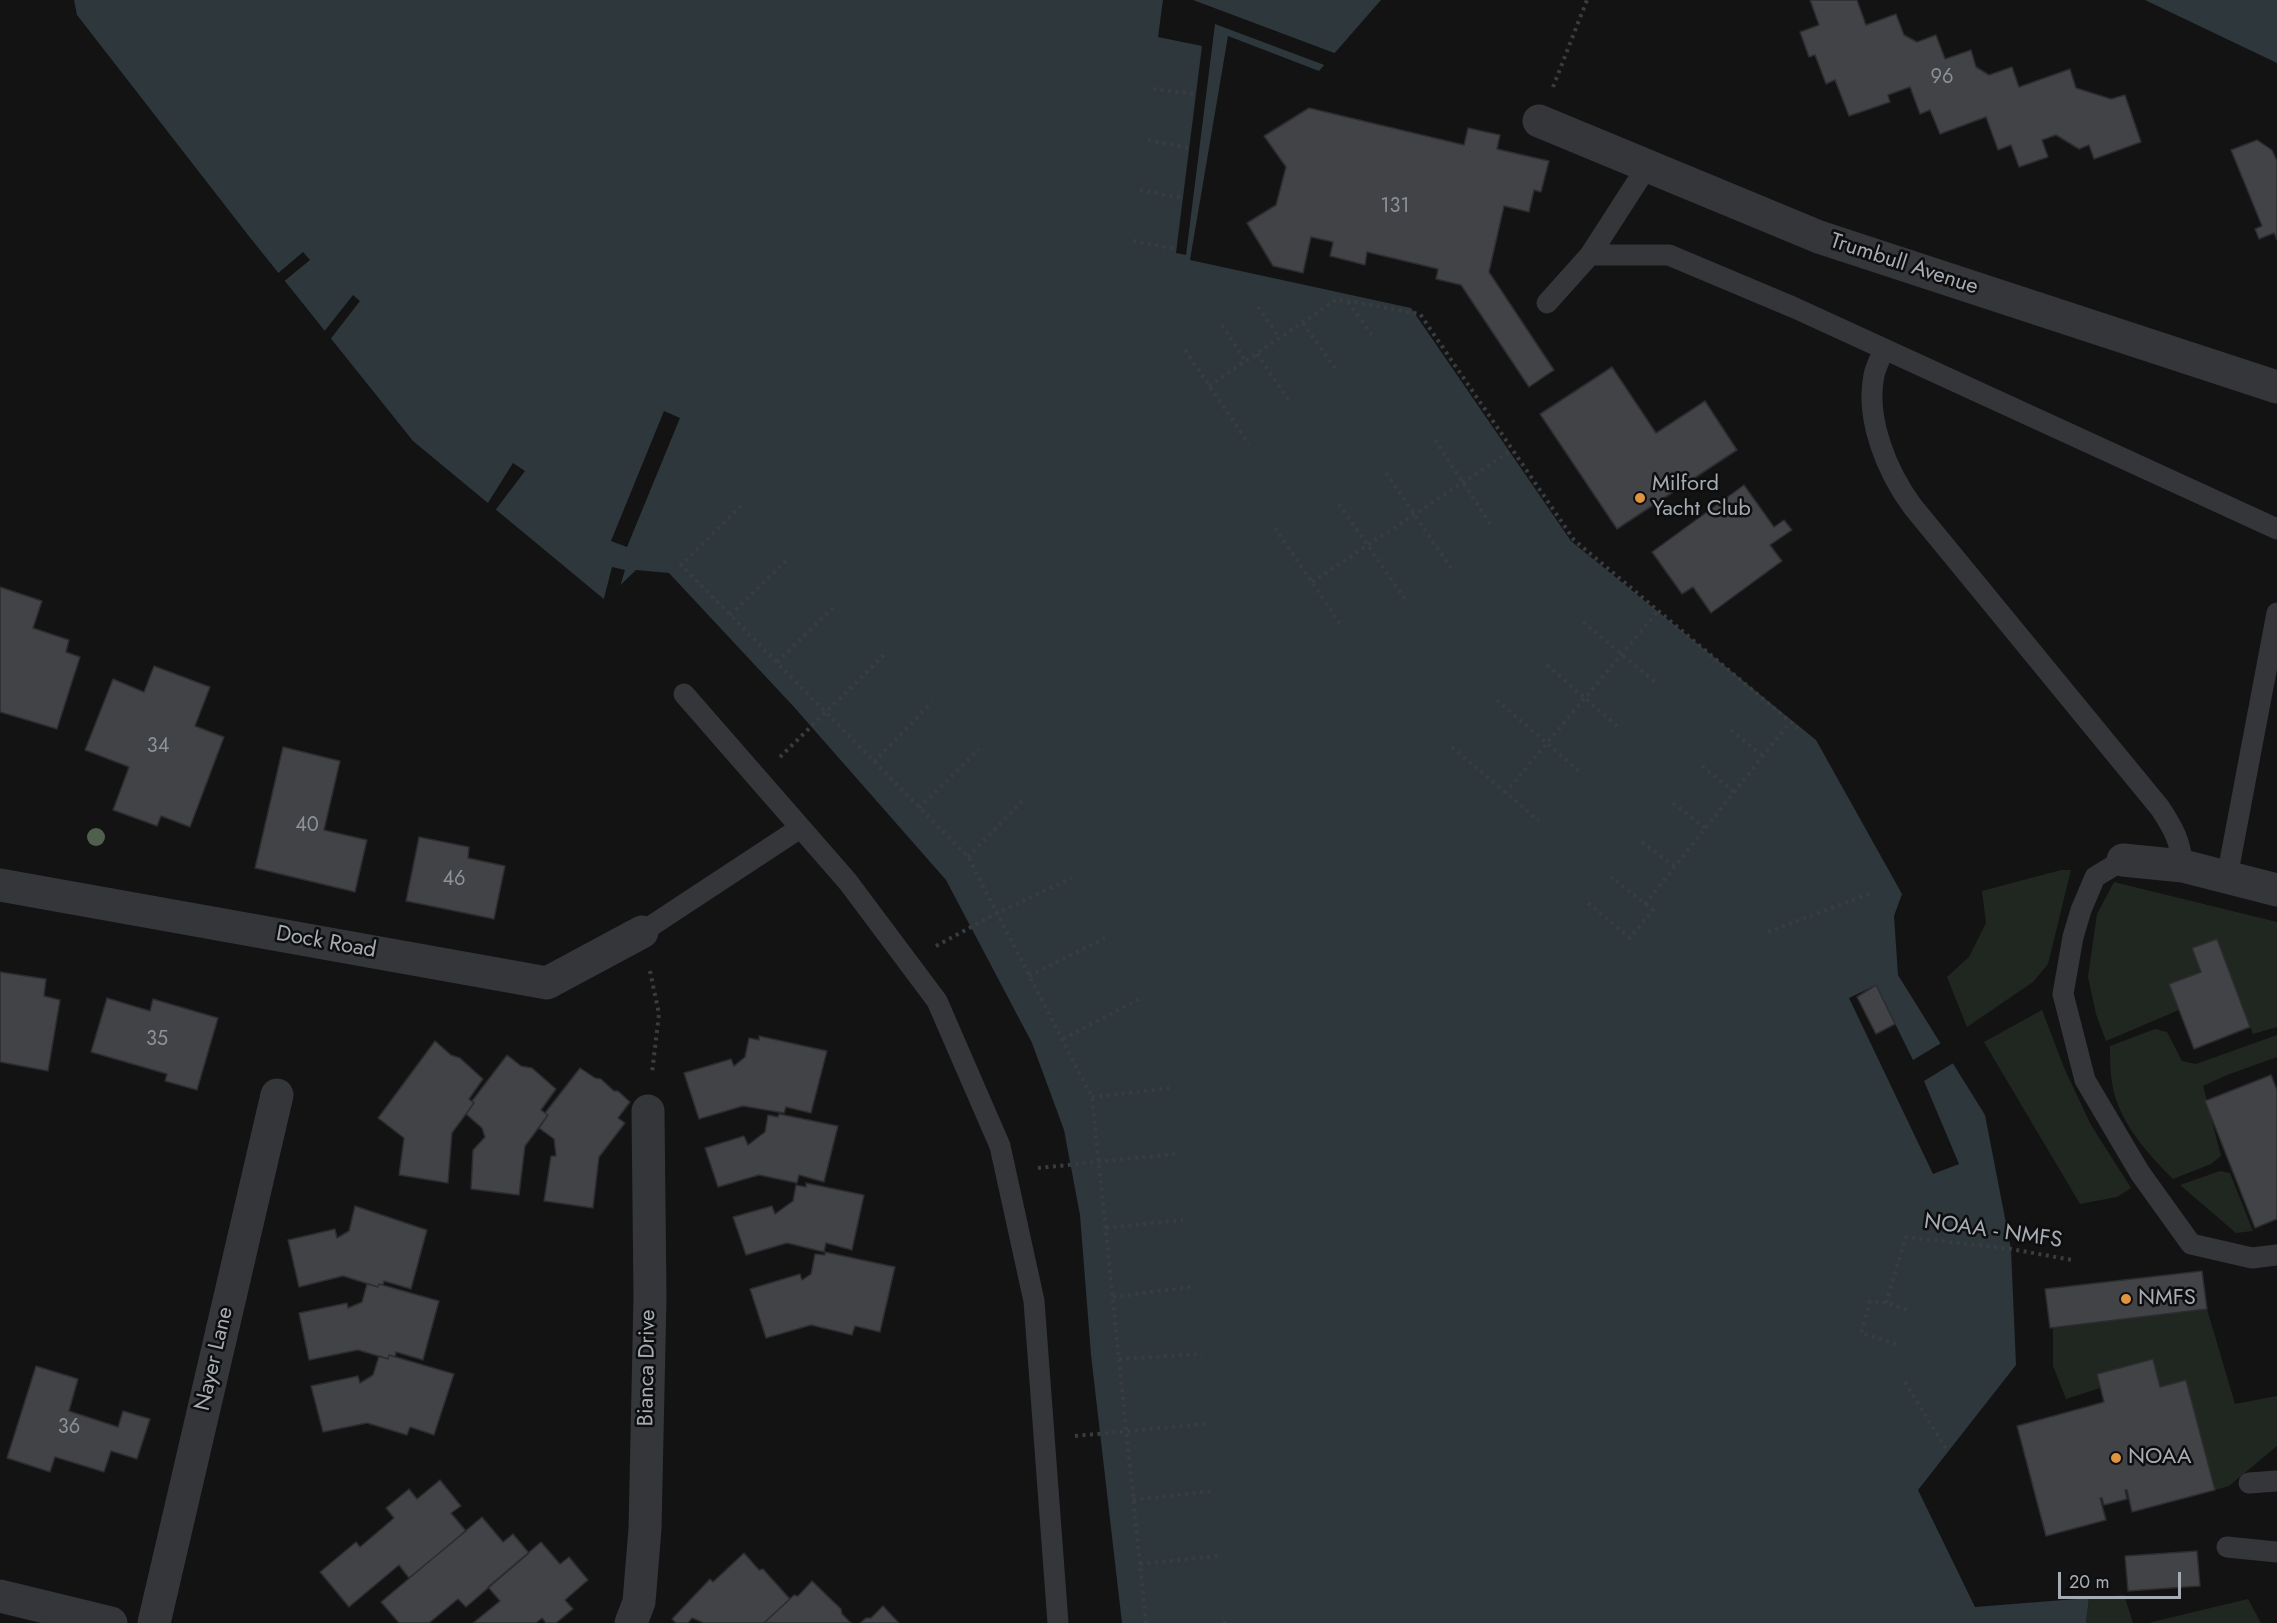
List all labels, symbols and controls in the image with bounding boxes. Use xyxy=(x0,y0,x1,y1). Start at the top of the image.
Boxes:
house number: 96 xyxy=(1930,66,1954,90)
house number: 131 xyxy=(1381,195,1409,219)
street label: Trumbull Avenue xyxy=(1827,229,1981,301)
place label: Milford Yacht Club xyxy=(1652,472,1751,524)
marker: Milford Yacht Club xyxy=(1633,491,1647,505)
house number: 34 xyxy=(147,735,169,759)
house number: 40 xyxy=(295,814,319,838)
house number: 46 xyxy=(442,868,466,892)
street label: Dock Road xyxy=(274,921,378,965)
house number: 35 xyxy=(146,1028,168,1052)
street label: NOAA - NMFS xyxy=(1922,1209,2064,1255)
place label: NMFS xyxy=(2138,1286,2196,1312)
marker: NMFS xyxy=(2119,1292,2133,1306)
street label: Nayer Lane xyxy=(190,1305,240,1413)
street label: Bianca Drive xyxy=(634,1309,662,1427)
house number: 36 xyxy=(58,1416,80,1440)
place label: NOAA xyxy=(2128,1445,2191,1471)
marker: NOAA xyxy=(2109,1451,2123,1465)
scale bar xyxy=(2061,1560,2184,1598)
text: 20 m xyxy=(2069,1569,2109,1595)

